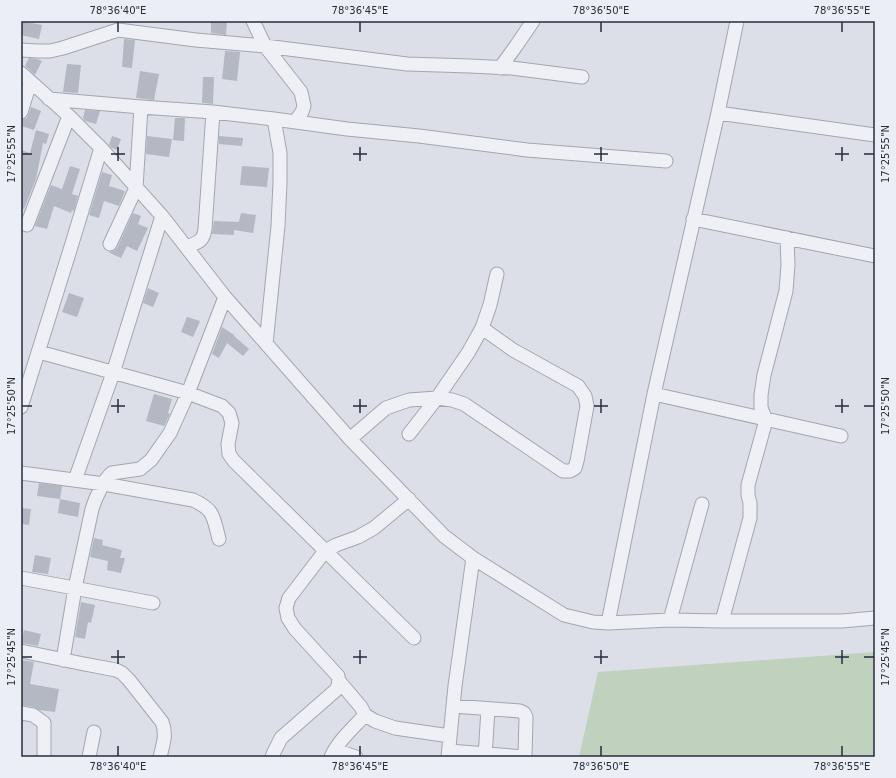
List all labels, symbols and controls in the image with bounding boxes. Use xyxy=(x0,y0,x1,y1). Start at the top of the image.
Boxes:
text: 78°36'40"E xyxy=(90,5,146,16)
text: 78°36'45"E xyxy=(332,5,388,16)
text: 78°36'50"E xyxy=(573,5,629,16)
text: 78°36'55"E xyxy=(814,5,870,16)
text: 17°25'55"N xyxy=(6,125,17,183)
text: 17°25'55"N xyxy=(880,125,891,183)
text: 17°25'50"N xyxy=(6,377,17,435)
text: 17°25'50"N xyxy=(880,377,891,435)
text: 17°25'45"N xyxy=(6,628,17,686)
text: 17°25'45"N xyxy=(880,628,891,686)
text: 78°36'40"E xyxy=(90,761,146,772)
text: 78°36'45"E xyxy=(332,761,388,772)
text: 78°36'50"E xyxy=(573,761,629,772)
text: 78°36'55"E xyxy=(814,761,870,772)

